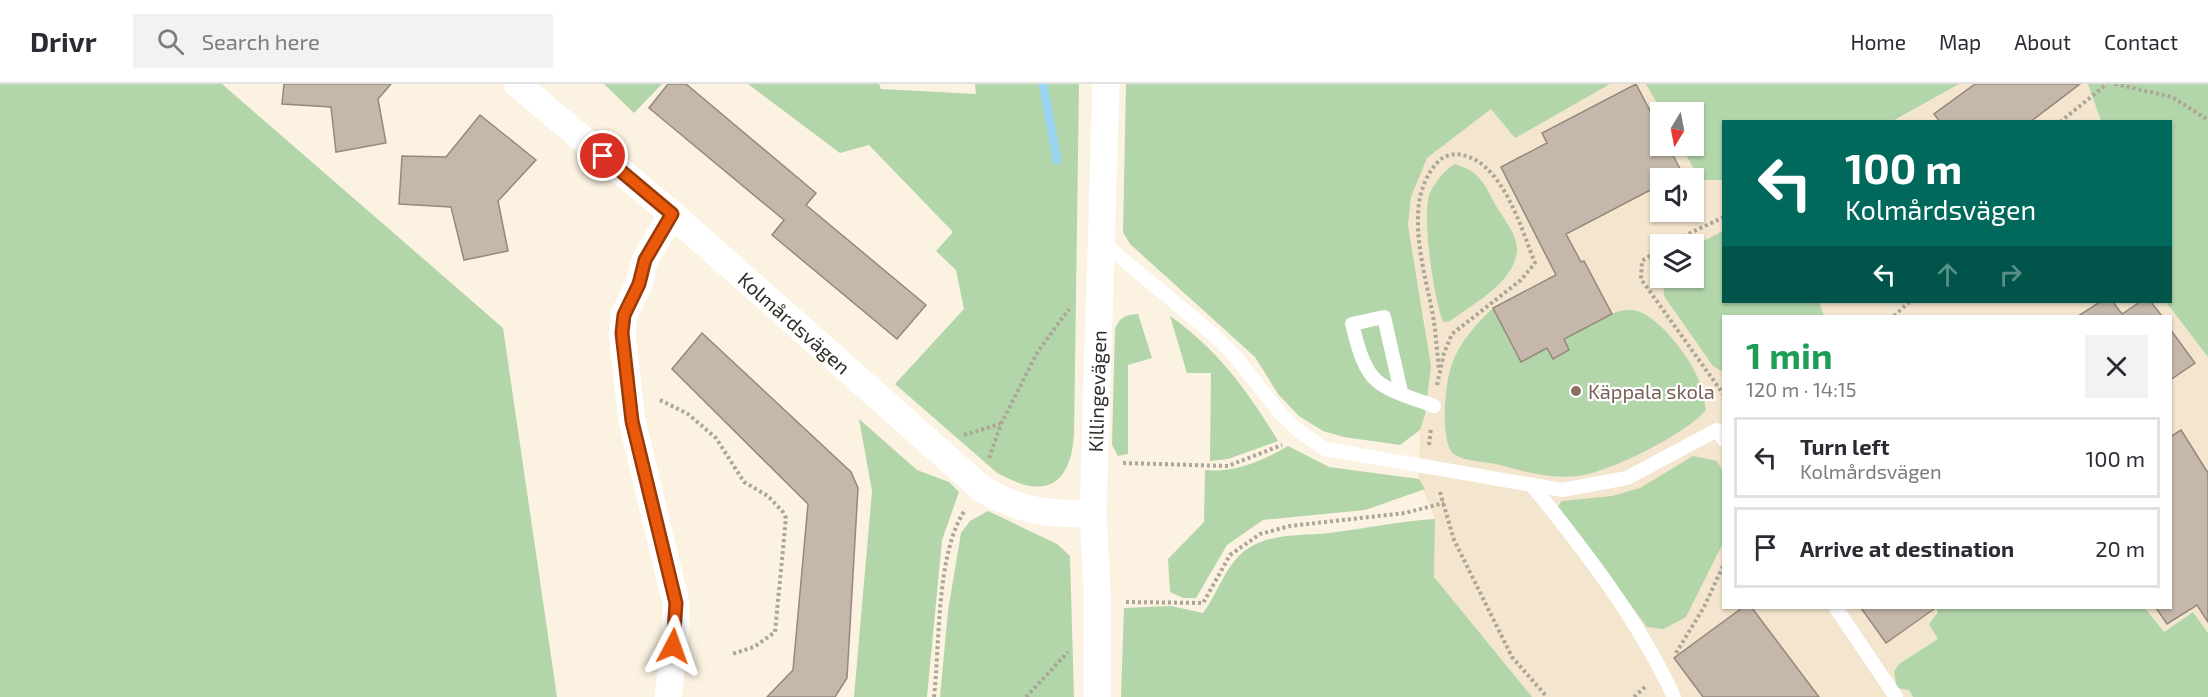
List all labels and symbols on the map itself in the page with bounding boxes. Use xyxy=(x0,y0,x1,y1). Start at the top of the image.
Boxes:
north arrow xyxy=(1650,102,1704,156)
pin xyxy=(577,130,628,181)
street label: Kolmårdsvägen xyxy=(733,267,855,379)
street label: Killingevägen xyxy=(1083,330,1111,453)
place label: Käppala skola xyxy=(1588,379,1715,403)
marker: Käppala skola xyxy=(1569,384,1583,398)
position arrow xyxy=(641,614,705,678)

